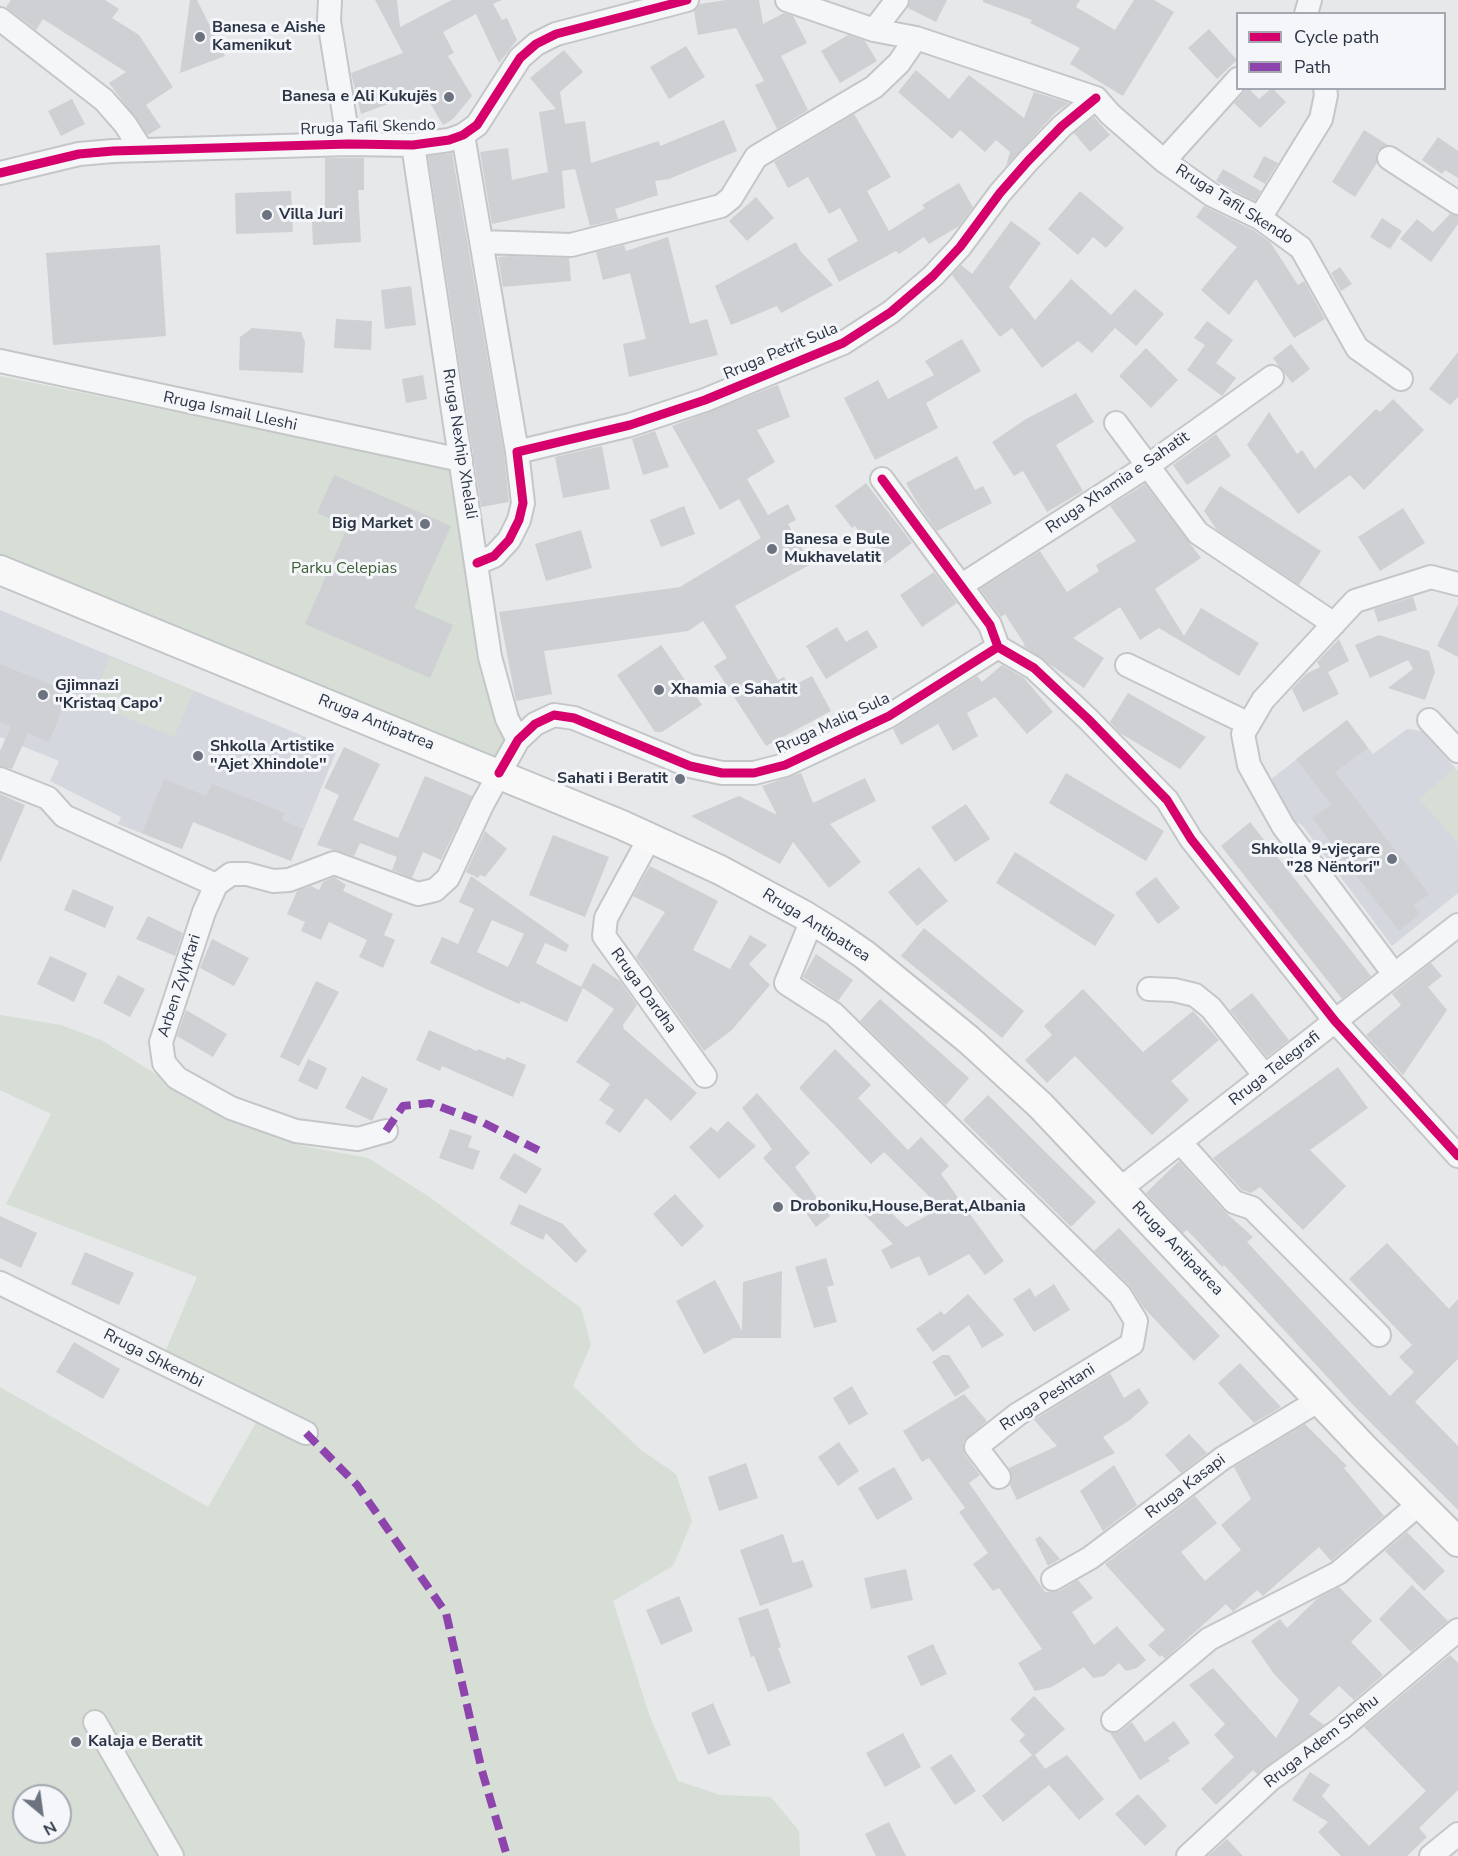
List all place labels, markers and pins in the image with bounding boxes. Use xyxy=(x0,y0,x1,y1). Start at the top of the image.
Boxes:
place label: Banesa e Aishe Kamenikut xyxy=(212,18,325,56)
marker: Banesa e Aishe Kamenikut xyxy=(193,30,207,44)
place label: Banesa e Ali Kukujës xyxy=(282,87,437,107)
marker: Banesa e Ali Kukujës xyxy=(442,90,456,104)
place label: Villa Juri xyxy=(279,205,343,225)
marker: Villa Juri xyxy=(260,208,274,222)
place label: Big Market xyxy=(332,514,413,534)
marker: Big Market xyxy=(418,517,432,531)
place label: Banesa e Bule Mukhavelatit xyxy=(784,530,890,568)
marker: Banesa e Bule Mukhavelatit xyxy=(765,542,779,556)
place label: Gjimnazi ''Kristaq Capo' xyxy=(55,676,162,714)
place label: Xhamia e Sahatit xyxy=(671,680,797,700)
marker: Xhamia e Sahatit xyxy=(652,683,666,697)
marker: Gjimnazi ''Kristaq Capo' xyxy=(36,688,50,702)
place label: Shkolla Artistike ''Ajet Xhindole'' xyxy=(210,737,334,775)
marker: Shkolla Artistike ''Ajet Xhindole'' xyxy=(191,749,205,763)
place label: Sahati i Beratit xyxy=(557,769,668,789)
marker: Sahati i Beratit xyxy=(673,772,687,786)
place label: Shkolla 9-vjeçare "28 Nëntori" xyxy=(1251,840,1380,878)
marker: Shkolla 9-vjeçare "28 Nëntori" xyxy=(1385,852,1399,866)
place label: Droboniku,House,Berat,Albania xyxy=(790,1197,1026,1217)
marker: Droboniku,House,Berat,Albania xyxy=(771,1200,785,1214)
place label: Kalaja e Beratit xyxy=(88,1732,202,1752)
marker: Kalaja e Beratit xyxy=(69,1735,83,1749)

